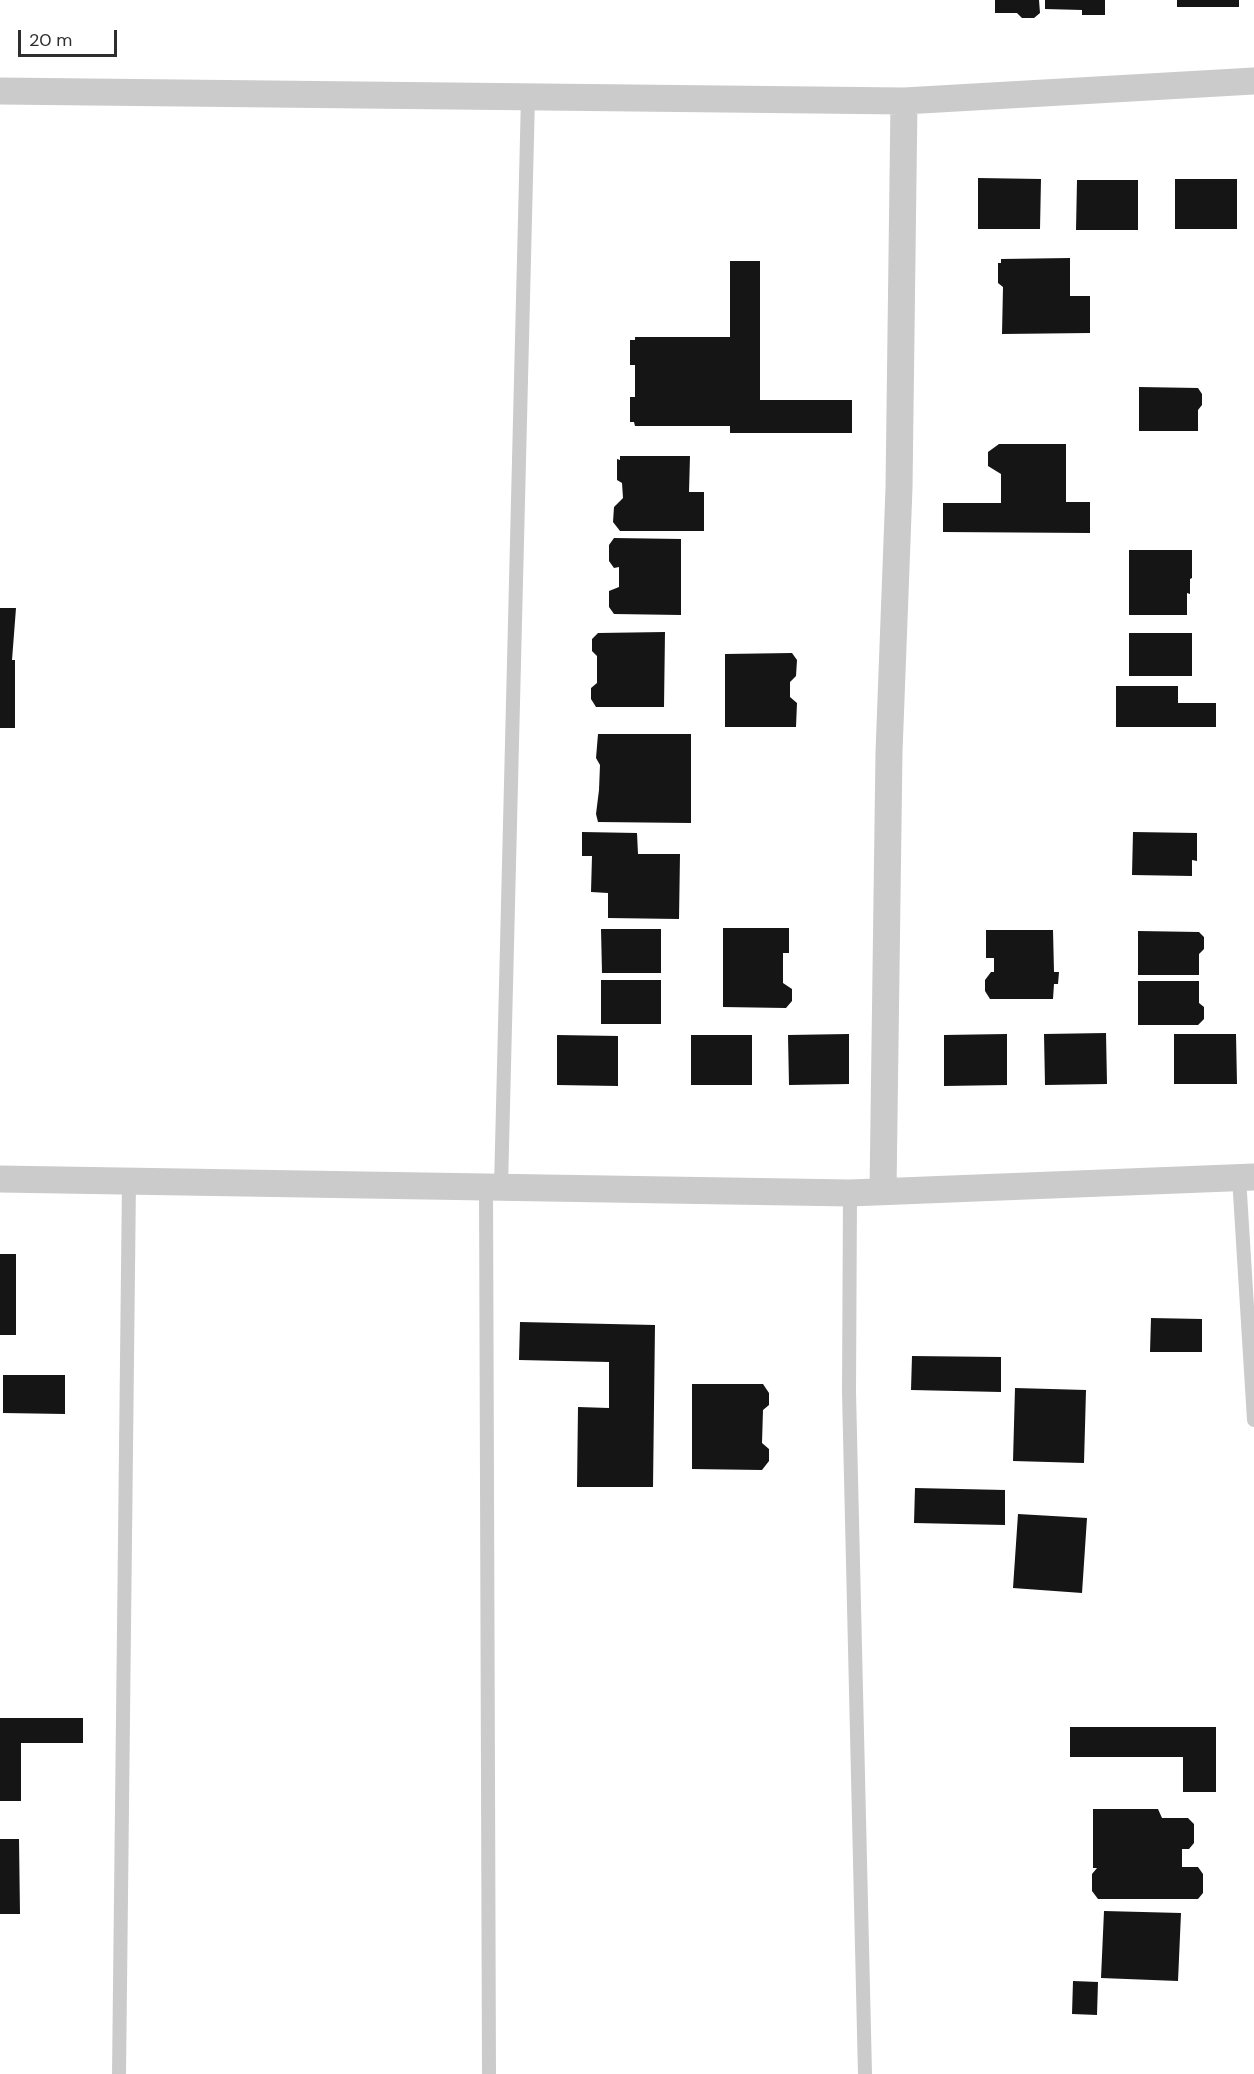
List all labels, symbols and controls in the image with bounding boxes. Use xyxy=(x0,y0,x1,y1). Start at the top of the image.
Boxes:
scale bar xyxy=(21,18,120,56)
text: 20 m xyxy=(29,28,72,52)

